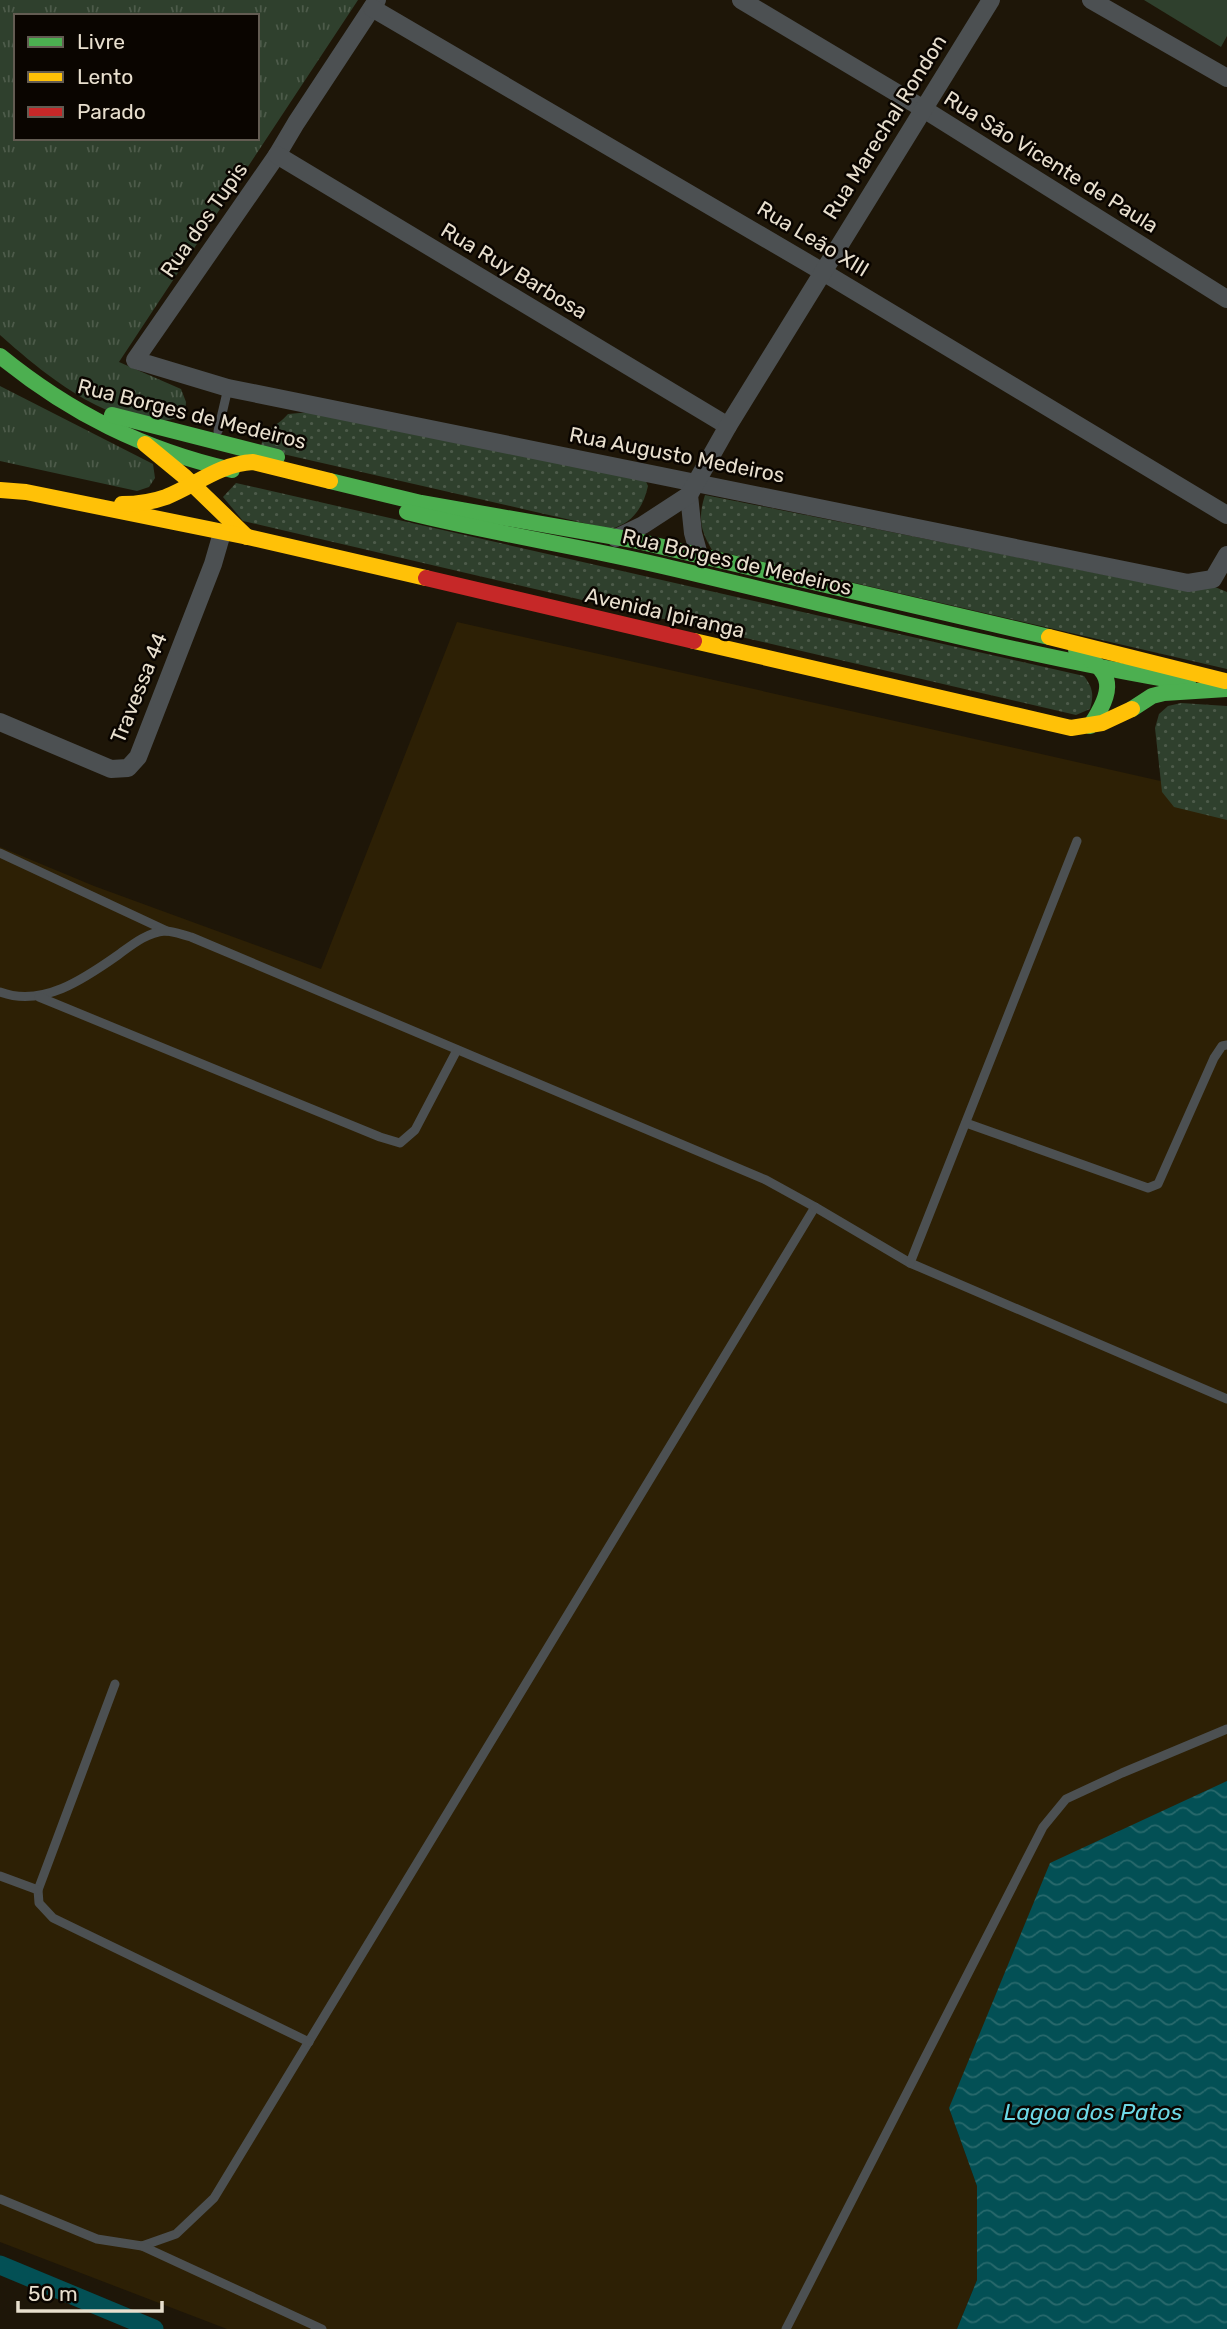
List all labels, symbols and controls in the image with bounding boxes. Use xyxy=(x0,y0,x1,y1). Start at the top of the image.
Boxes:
legend xyxy=(14,14,259,140)
text: Livre xyxy=(77,29,125,54)
street label: Rua Marechal Rondon xyxy=(818,30,952,224)
text: Lento xyxy=(77,64,133,89)
street label: Rua São Vicente de Paula xyxy=(940,85,1163,238)
text: Parado xyxy=(77,99,146,124)
street label: Rua dos Tupis xyxy=(155,157,252,282)
street label: Rua Leão XIII xyxy=(753,195,874,282)
street label: Rua Ruy Barbosa xyxy=(437,217,592,324)
street label: Rua Borges de Medeiros xyxy=(75,373,309,454)
street label: Rua Augusto Medeiros xyxy=(567,421,787,488)
street label: Rua Borges de Medeiros xyxy=(620,523,854,600)
street label: Avenida Ipiranga xyxy=(583,582,747,643)
street label: Travessa 44 xyxy=(105,629,172,747)
water label: Lagoa dos Patos xyxy=(1004,2098,1183,2126)
scale bar xyxy=(18,2270,161,2314)
text: 50 m xyxy=(28,2281,78,2306)

